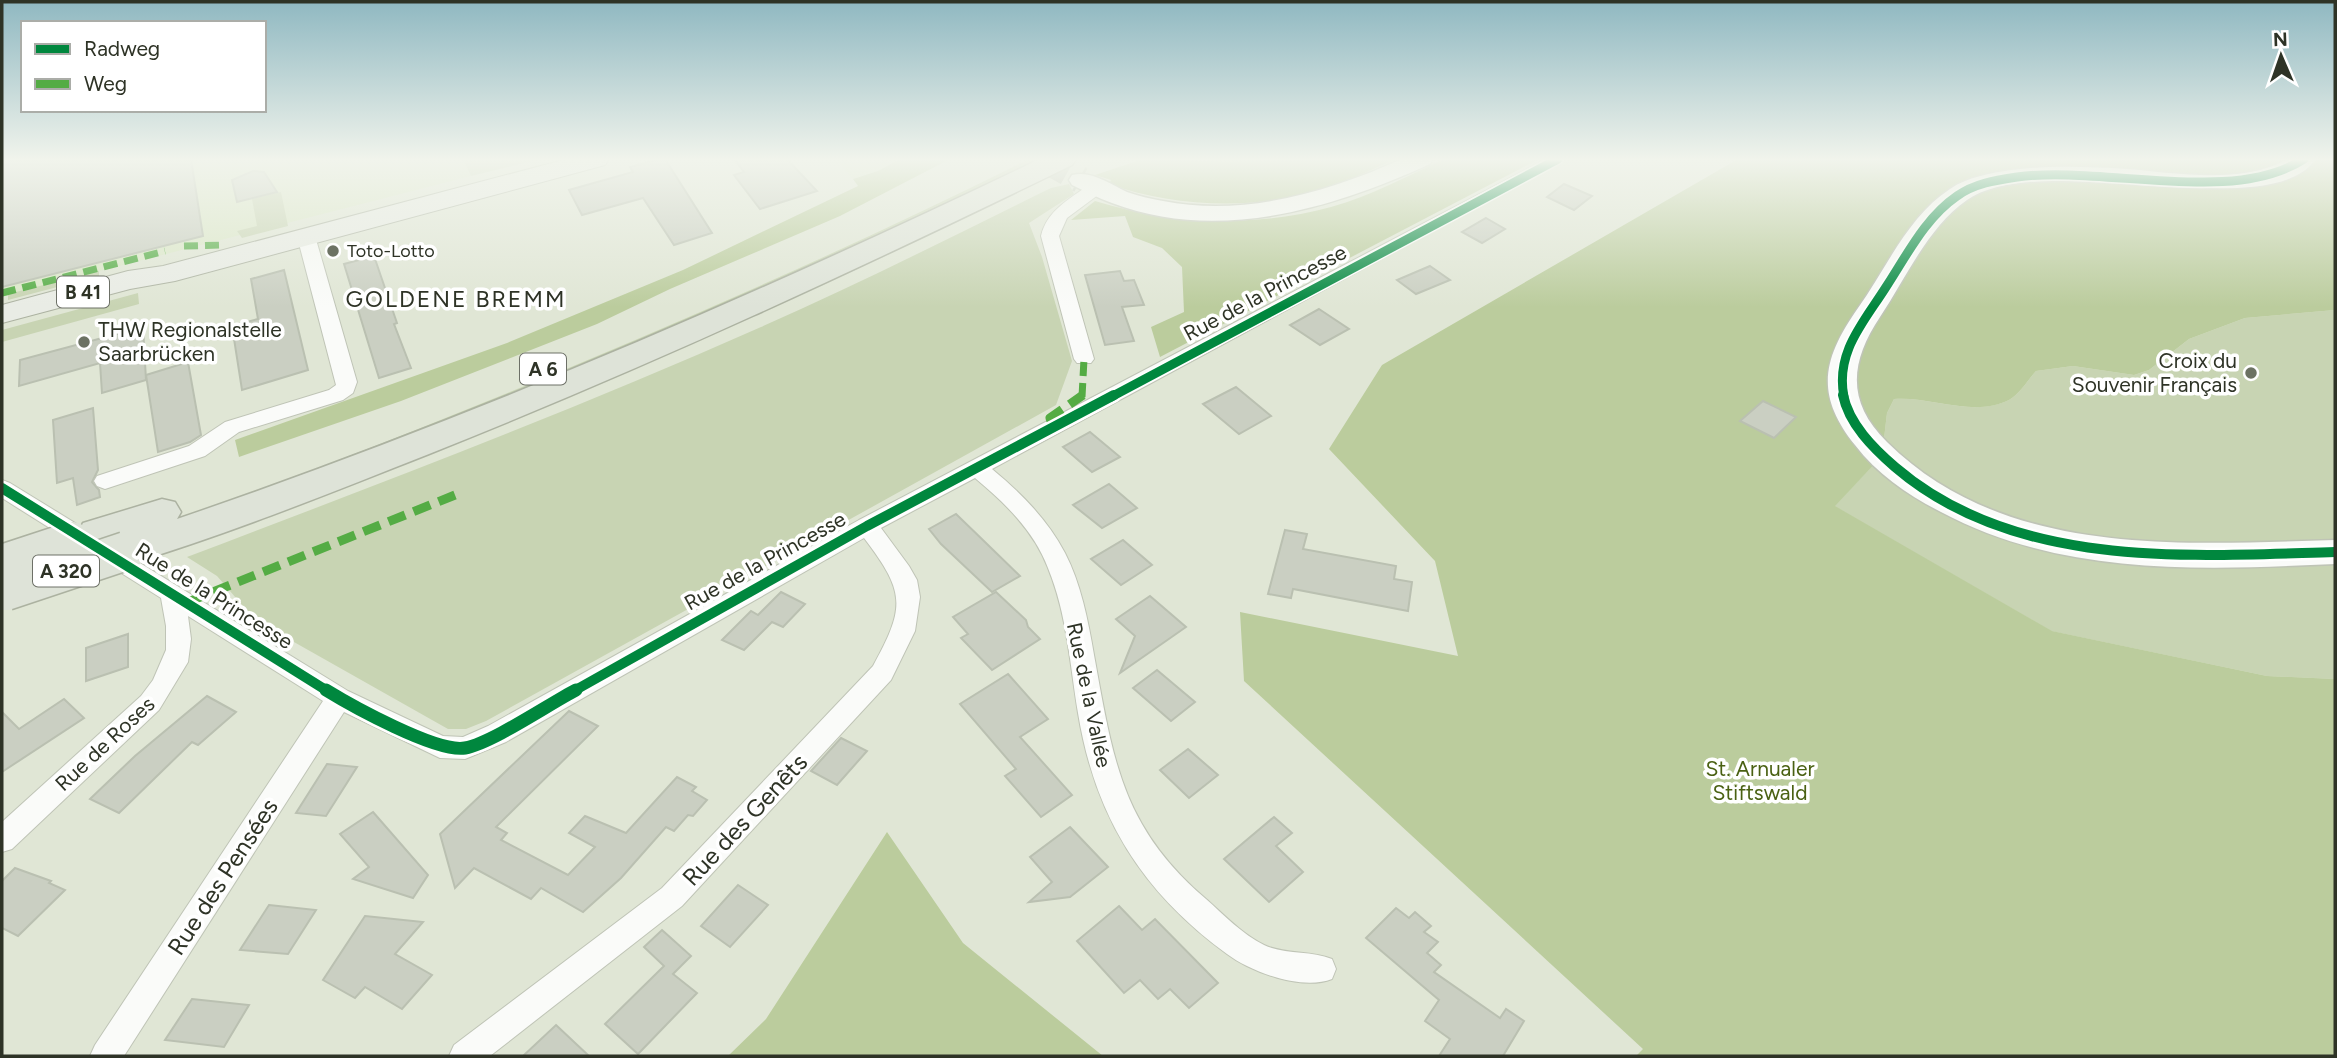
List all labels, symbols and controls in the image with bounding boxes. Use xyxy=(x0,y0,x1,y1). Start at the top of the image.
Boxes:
legend xyxy=(21,21,266,112)
north arrow xyxy=(2246,21,2316,91)
text: N xyxy=(2273,28,2288,51)
text: Radweg xyxy=(84,36,160,61)
text: Weg xyxy=(84,71,127,96)
street label: Rue de la Princesse xyxy=(1179,239,1350,346)
place label: Toto-Lotto xyxy=(347,240,435,262)
marker: Toto-Lotto xyxy=(325,243,341,259)
road number: B 41 xyxy=(57,276,109,308)
district label: GOLDENE BREMM xyxy=(346,285,566,313)
place label: THW Regionalstelle Saarbrücken xyxy=(98,317,282,366)
marker: THW Regionalstelle Saarbrücken xyxy=(76,334,92,350)
place label: Croix du Souvenir Français xyxy=(2072,348,2237,397)
road number: A 6 xyxy=(520,354,566,384)
marker: Croix du Souvenir Français xyxy=(2243,365,2259,381)
street label: Rue de la Princesse xyxy=(680,506,850,615)
street label: Rue de la Princesse xyxy=(131,537,297,654)
road number: A 320 xyxy=(33,556,99,586)
street label: Rue de la Vallée xyxy=(1062,620,1117,770)
street label: Rue de Roses xyxy=(50,691,160,796)
street label: Rue des Genêts xyxy=(676,748,813,892)
park label: St. Arnualer Stiftswald xyxy=(1705,756,1815,805)
street label: Rue des Pensées xyxy=(161,793,284,960)

